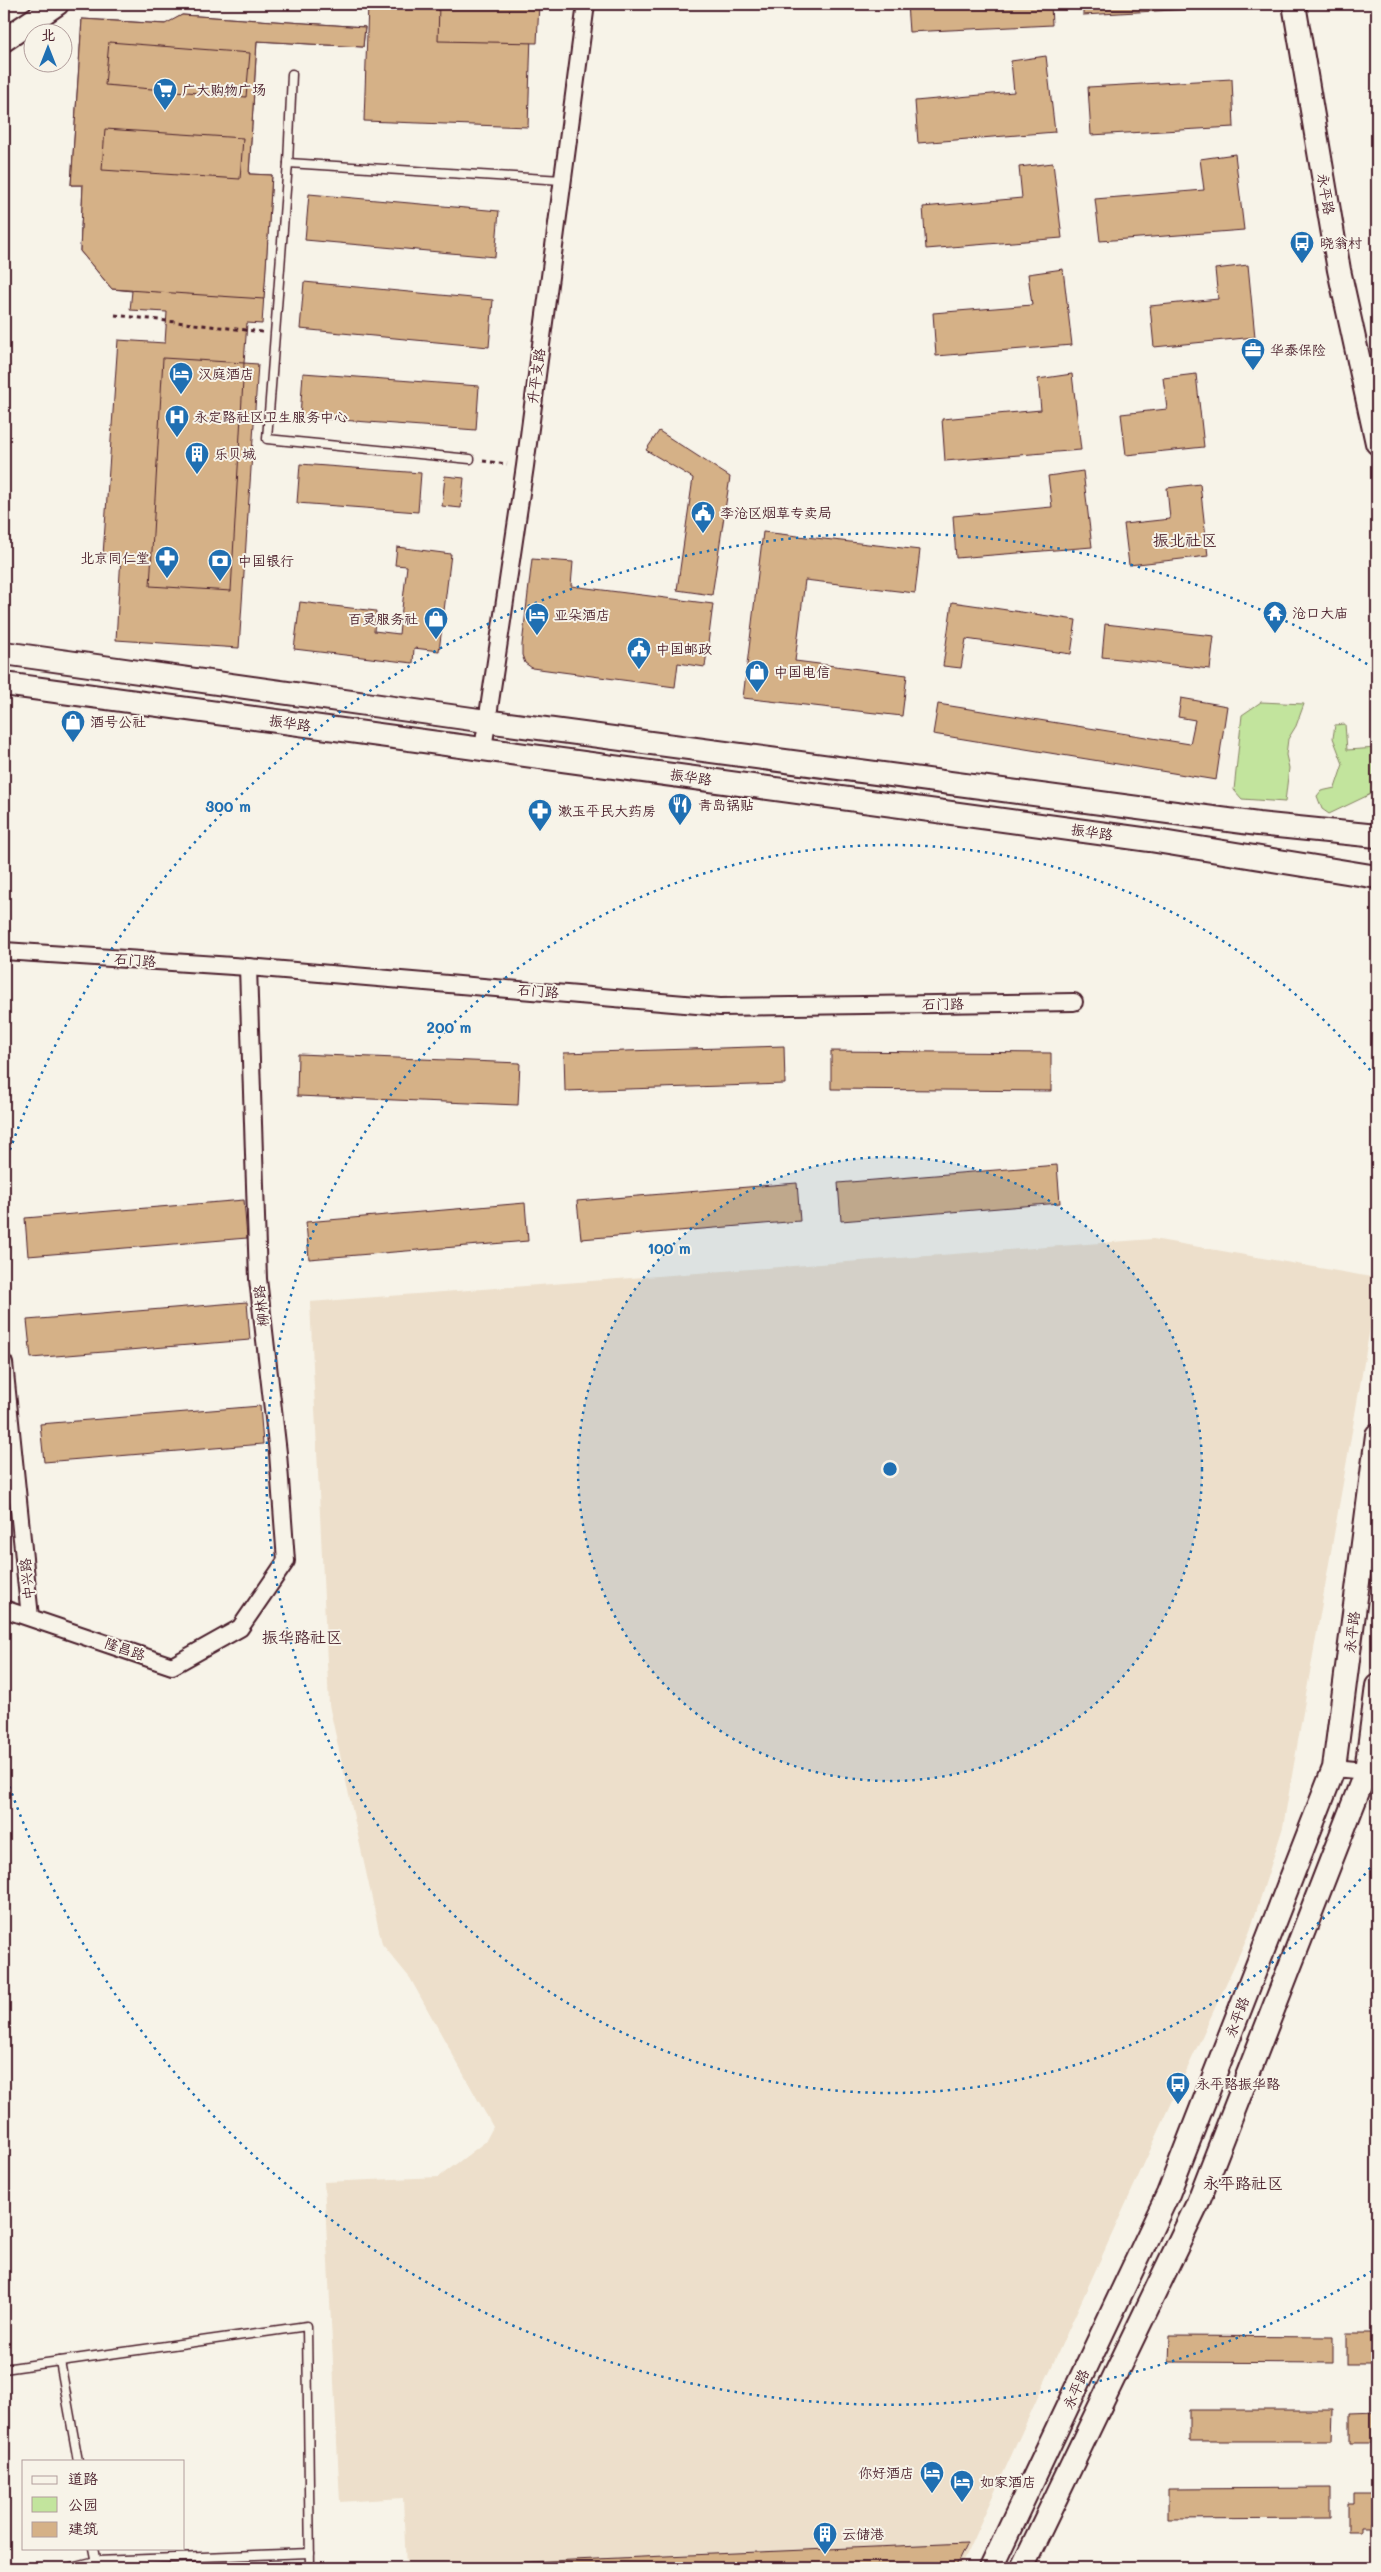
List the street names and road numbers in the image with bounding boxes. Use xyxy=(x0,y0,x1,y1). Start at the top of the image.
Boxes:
street label: 永平路 xyxy=(1313,172,1339,216)
street label: 升平支路 xyxy=(522,347,549,405)
street label: 振华路 xyxy=(268,710,312,735)
street label: 振华路 xyxy=(669,764,713,789)
street label: 振华路 xyxy=(1070,819,1114,844)
street label: 石门路 xyxy=(113,949,157,970)
street label: 石门路 xyxy=(516,979,560,1002)
street label: 石门路 xyxy=(922,994,964,1013)
street label: 柳林路 xyxy=(249,1284,272,1328)
street label: 中兴路 xyxy=(15,1557,38,1601)
street label: 永平路 xyxy=(1340,1610,1363,1654)
street label: 隆昌路 xyxy=(102,1633,148,1664)
street label: 永平路 xyxy=(1220,1994,1253,2040)
street label: 永平路 xyxy=(1058,2366,1093,2412)

